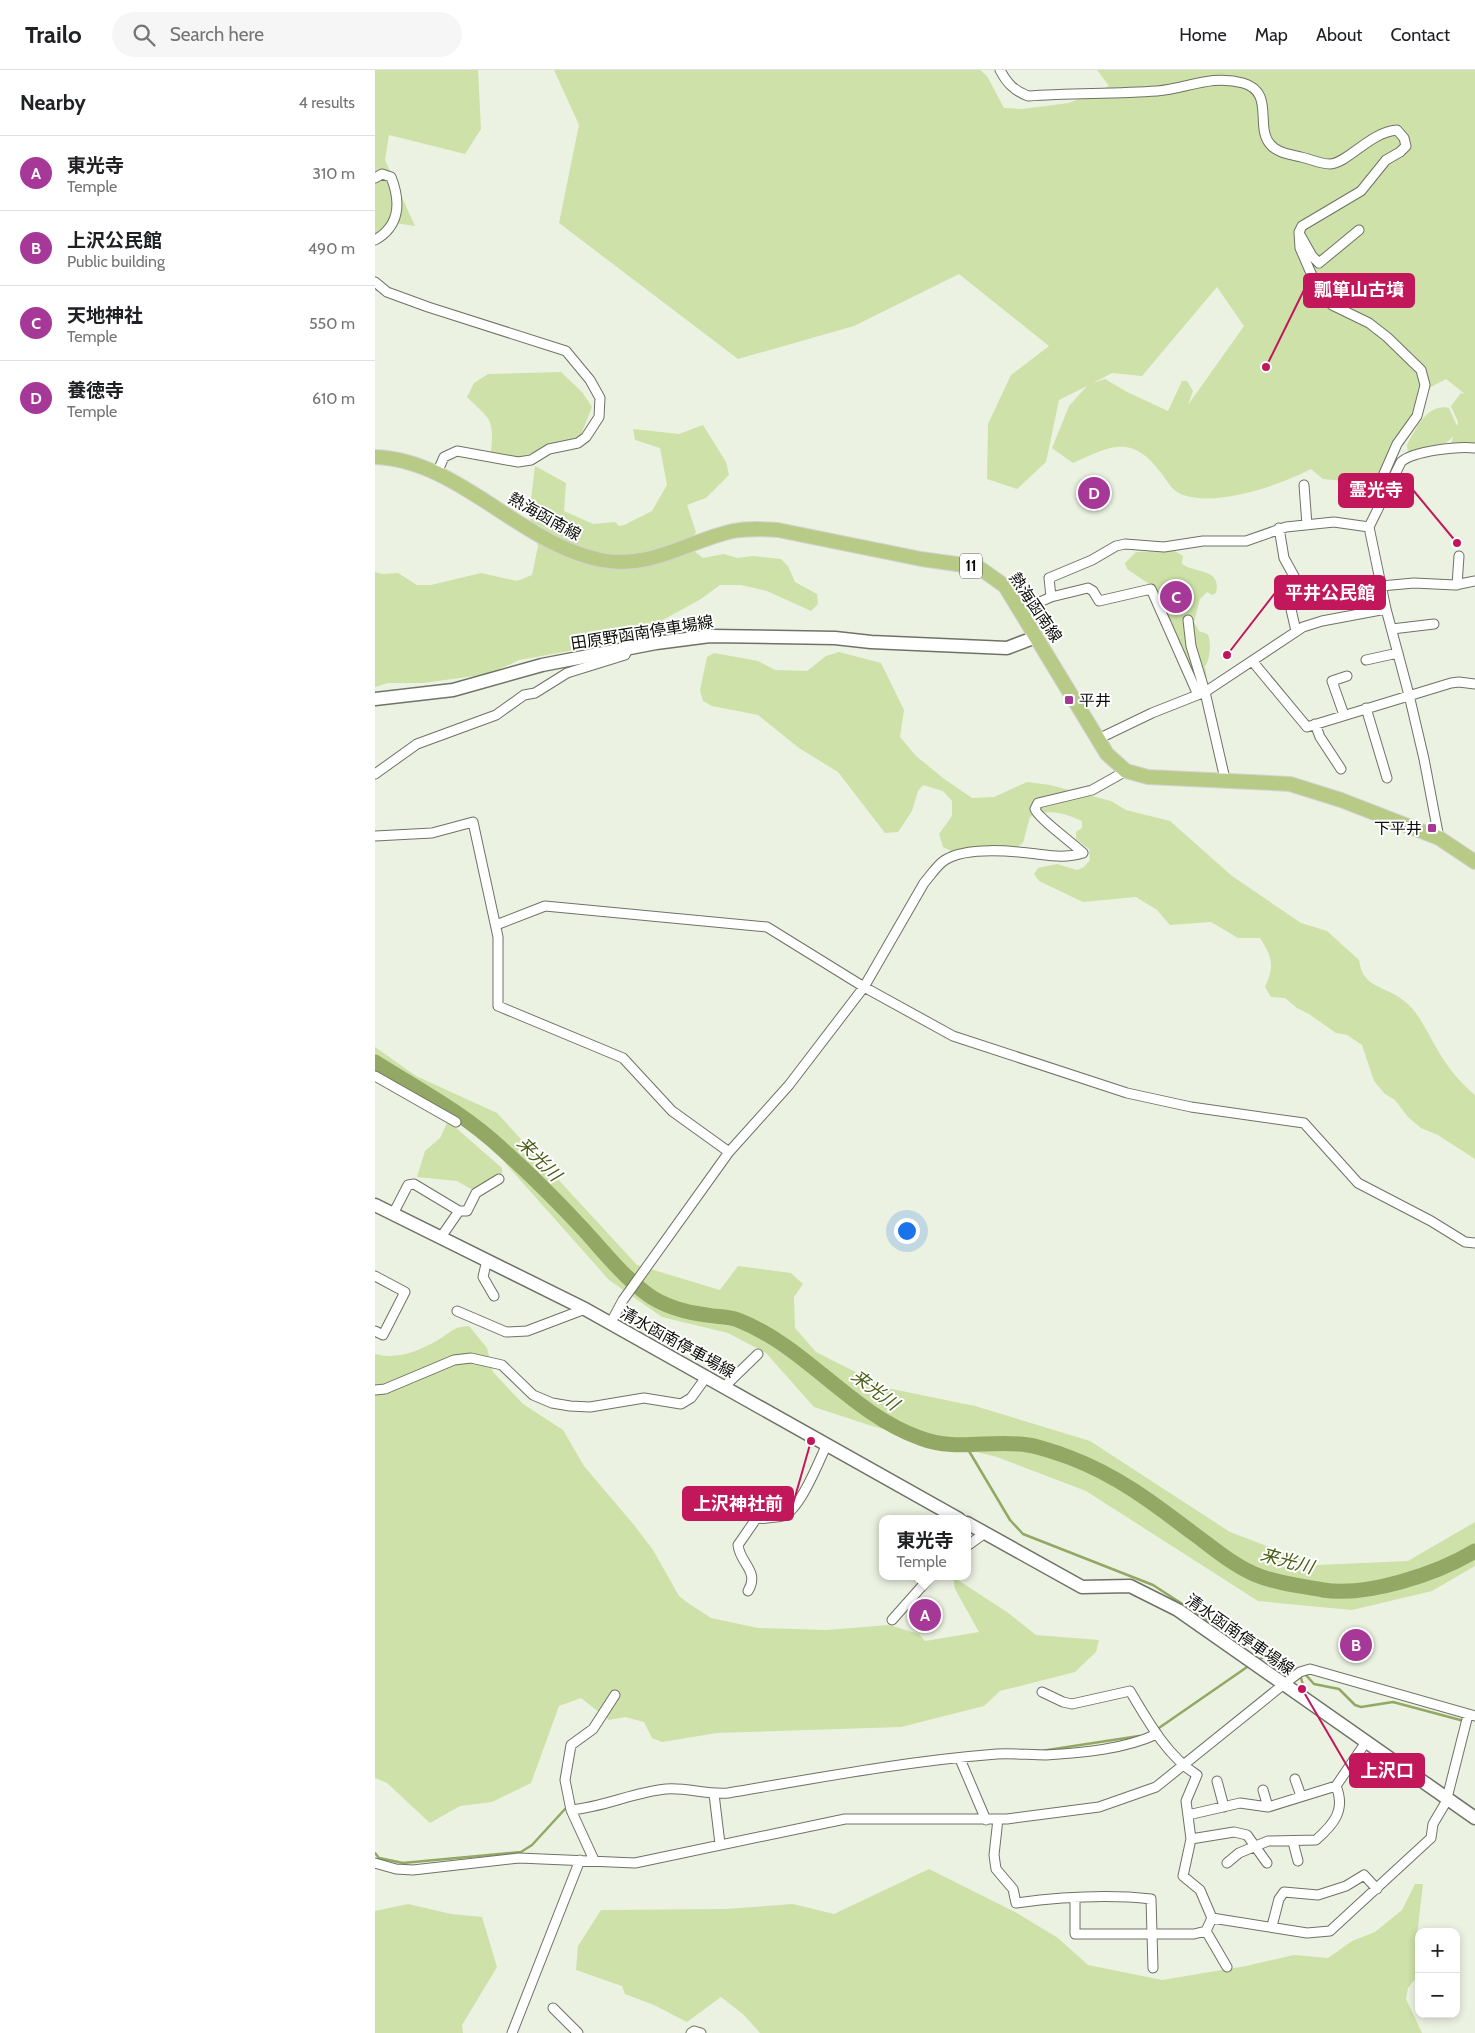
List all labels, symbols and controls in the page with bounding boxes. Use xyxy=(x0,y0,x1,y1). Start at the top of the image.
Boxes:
search box xyxy=(112,12,462,57)
text: Trailo xyxy=(25,20,82,49)
icon: search xyxy=(130,21,158,49)
text: Search here xyxy=(170,23,264,46)
text: Home xyxy=(1179,24,1227,46)
text: Map xyxy=(1255,24,1288,46)
text: About xyxy=(1316,24,1362,46)
text: Contact xyxy=(1390,24,1450,46)
text: Nearby xyxy=(20,90,86,115)
text: 4 results xyxy=(298,93,355,112)
text: 東光寺 xyxy=(67,154,124,177)
text: A xyxy=(31,164,41,183)
text: 310 m xyxy=(312,164,355,183)
text: Temple xyxy=(67,177,117,196)
text: 上沢公民館 xyxy=(67,229,162,252)
text: B xyxy=(31,239,41,258)
text: 490 m xyxy=(308,239,355,258)
text: Public building xyxy=(67,252,165,271)
callout: 瓢箪山古墳 xyxy=(1304,274,1414,307)
text: 瓢箪山古墳 xyxy=(1314,279,1404,301)
text: 天地神社 xyxy=(67,304,143,327)
text: C xyxy=(31,314,41,333)
text: 550 m xyxy=(309,314,355,333)
text: Temple xyxy=(67,327,117,346)
text: 養徳寺 xyxy=(67,379,124,402)
text: D xyxy=(30,389,42,408)
text: 610 m xyxy=(312,389,355,408)
text: Temple xyxy=(67,402,117,421)
pin: D xyxy=(1078,474,1110,512)
callout: 霊光寺 xyxy=(1339,474,1413,507)
text: 霊光寺 xyxy=(1349,479,1403,501)
street label: 熱海函南線 xyxy=(505,489,584,544)
road number: 11 xyxy=(960,554,982,578)
street label: 熱海函南線 xyxy=(1005,569,1066,646)
callout: 平井公民館 xyxy=(1275,576,1385,609)
pin: C xyxy=(1160,578,1192,616)
text: 平井公民館 xyxy=(1285,582,1375,604)
street label: 田原野函南停車場線 xyxy=(569,612,715,653)
place label: 平井 xyxy=(1079,691,1111,710)
marker: 平井 xyxy=(1063,694,1075,706)
place label: 下平井 xyxy=(1374,819,1422,838)
marker: 下平井 xyxy=(1426,822,1438,834)
water label: 来光川 xyxy=(512,1132,567,1187)
your location xyxy=(894,1218,920,1244)
street label: 清水函南停車場線 xyxy=(617,1303,738,1382)
water label: 来光川 xyxy=(847,1365,905,1416)
callout: 上沢神社前 xyxy=(683,1487,793,1520)
text: 上沢神社前 xyxy=(693,1493,783,1515)
popup xyxy=(879,1515,971,1580)
text: 東光寺 xyxy=(896,1529,954,1552)
water label: 来光川 xyxy=(1258,1543,1318,1579)
text: Temple xyxy=(896,1552,947,1571)
street label: 清水函南停車場線 xyxy=(1182,1590,1298,1679)
pin: A xyxy=(909,1596,941,1634)
pin: B xyxy=(1340,1626,1372,1664)
callout: 上沢口 xyxy=(1350,1754,1424,1787)
text: 上沢口 xyxy=(1360,1760,1414,1782)
map controls xyxy=(1415,1928,1460,2018)
button: + xyxy=(1415,1928,1460,1973)
button: − xyxy=(1415,1973,1460,2018)

